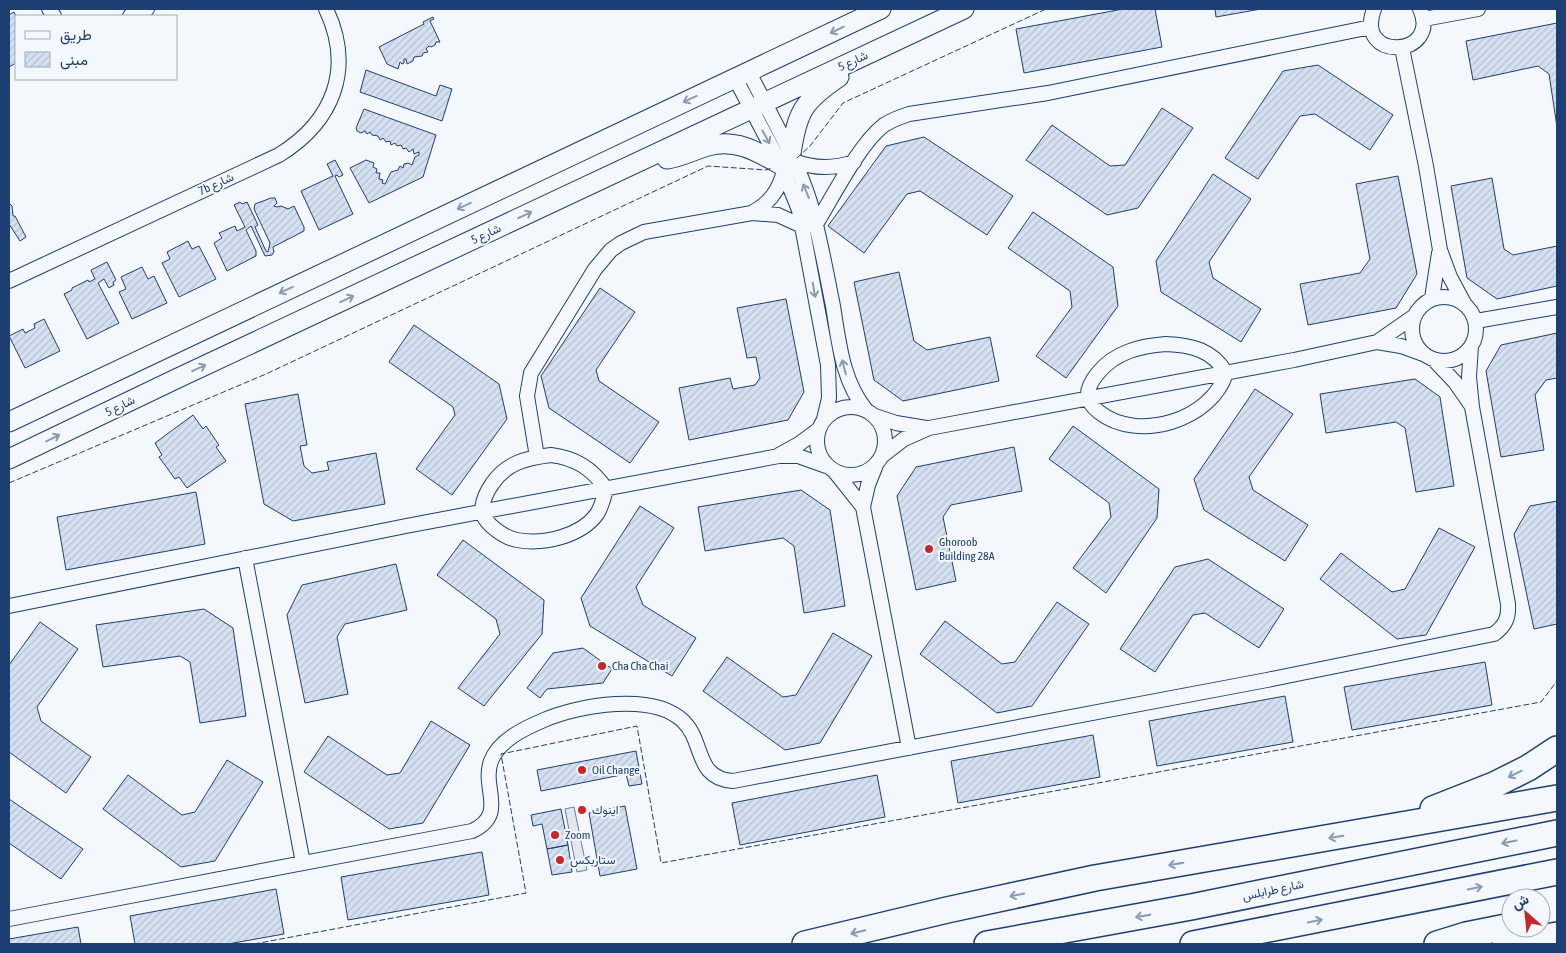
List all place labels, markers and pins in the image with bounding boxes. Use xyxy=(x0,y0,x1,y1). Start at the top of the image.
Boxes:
place label: Ghoroob Building 28A xyxy=(939,535,995,563)
marker: Ghoroob Building 28A xyxy=(923,543,935,555)
place label: Cha Cha Chai xyxy=(612,659,668,673)
marker: Cha Cha Chai xyxy=(596,660,608,672)
place label: Oil Change xyxy=(592,763,640,777)
marker: Oil Change xyxy=(576,764,588,776)
place label: اينوك xyxy=(592,803,618,818)
marker: اينوك xyxy=(576,804,588,816)
place label: Zoom xyxy=(565,828,590,842)
marker: Zoom xyxy=(549,829,561,841)
place label: ستاربكس xyxy=(570,853,616,868)
marker: ستاربكس xyxy=(554,854,566,866)

